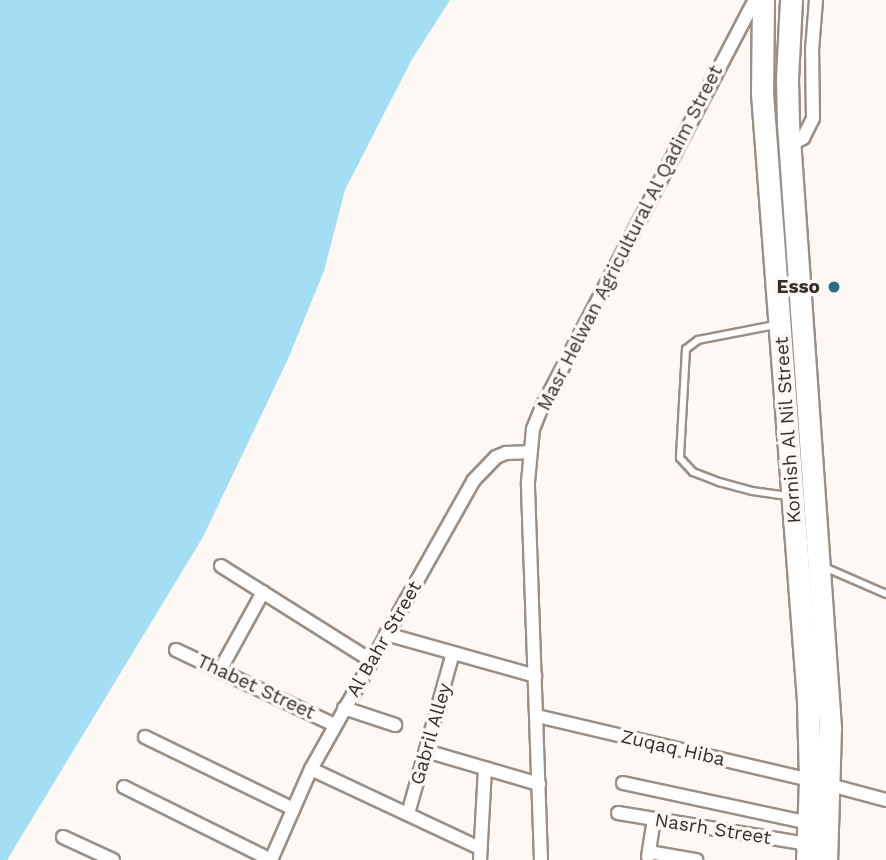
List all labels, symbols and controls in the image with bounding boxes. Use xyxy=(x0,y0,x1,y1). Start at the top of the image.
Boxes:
street label: Masr Helwan Agricultural Al Qadim Street xyxy=(532,60,728,416)
place label: Esso xyxy=(776,276,820,298)
marker: Esso xyxy=(826,279,842,295)
street label: Kornish Al Nil Street xyxy=(770,335,806,525)
street label: Al Bahr Street xyxy=(341,576,427,702)
street label: Thabet Street xyxy=(193,650,319,724)
street label: Gabril Alley xyxy=(405,680,457,788)
street label: Zuqaq Hiba xyxy=(619,725,727,771)
street label: Nasrh Street xyxy=(653,809,773,849)

